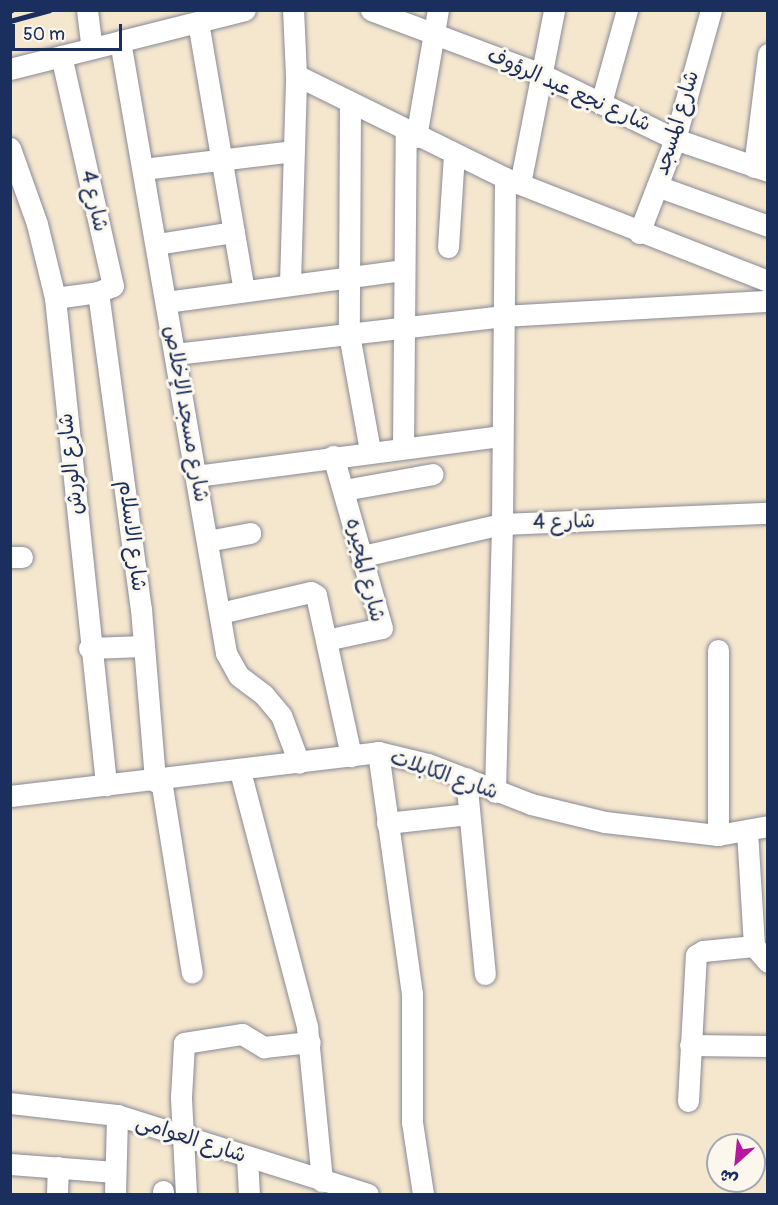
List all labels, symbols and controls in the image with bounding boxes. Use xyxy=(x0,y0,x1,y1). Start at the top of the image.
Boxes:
scale bar xyxy=(15,12,124,50)
text: 50 m xyxy=(23,23,65,46)
street label: شارع نجع عبد الرؤوف xyxy=(483,43,655,137)
street label: شارع المسجد xyxy=(649,67,705,179)
street label: شارع 4 xyxy=(75,168,113,234)
street label: شارع مسجد الإخلاص xyxy=(158,324,214,504)
street label: شارع الورش xyxy=(53,412,89,516)
street label: شارع الاسلام xyxy=(113,479,151,593)
street label: شارع 4 xyxy=(532,508,596,536)
street label: شارع المجيره xyxy=(340,515,390,625)
street label: شارع الكابلات xyxy=(387,745,501,805)
street label: شارع العوامى xyxy=(133,1109,249,1169)
north arrow xyxy=(706,1133,766,1193)
text: ش xyxy=(716,1164,741,1190)

